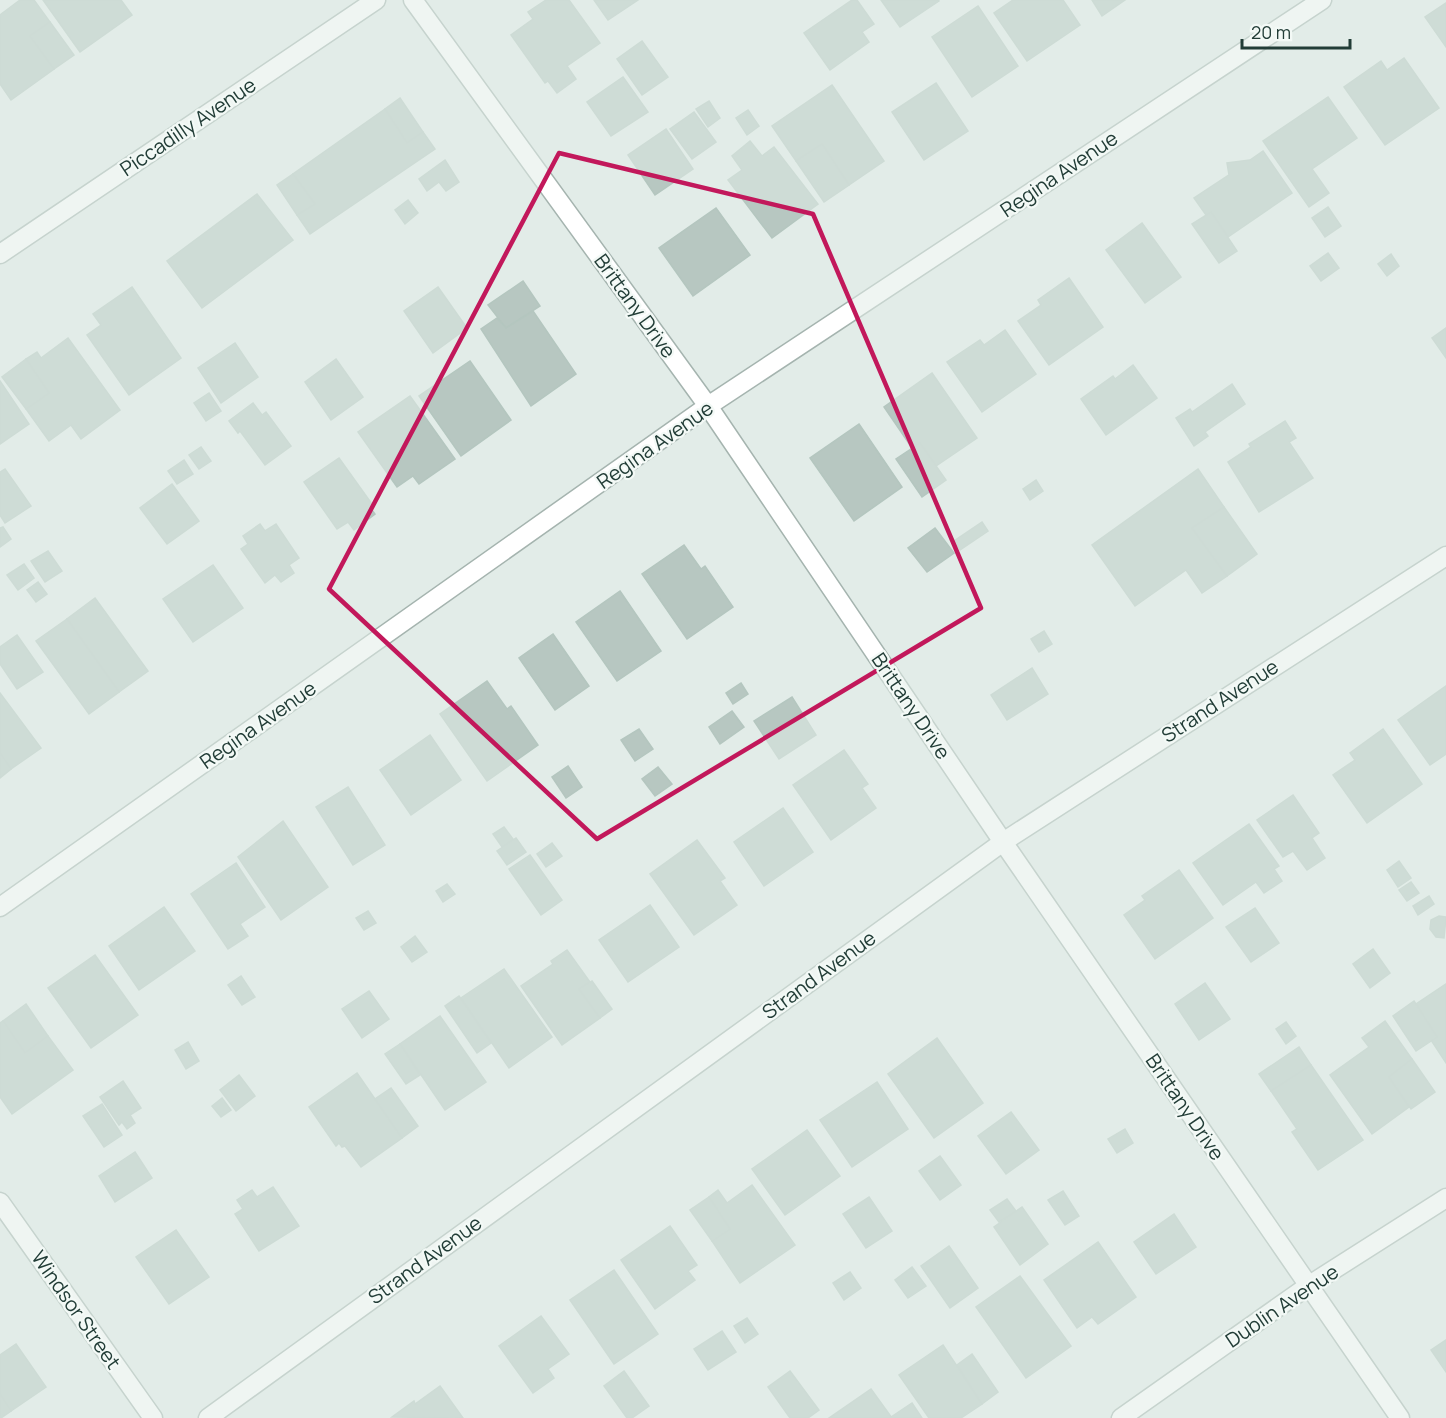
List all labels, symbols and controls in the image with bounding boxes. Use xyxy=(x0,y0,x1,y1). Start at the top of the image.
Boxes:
scale bar xyxy=(1242,12,1350,50)
text: 20 m xyxy=(1251,20,1291,44)
street label: Piccadilly Avenue xyxy=(114,71,261,182)
street label: Regina Avenue xyxy=(995,124,1123,223)
street label: Brittany Drive xyxy=(588,248,682,363)
street label: Regina Avenue xyxy=(591,394,718,495)
street label: Brittany Drive xyxy=(866,647,957,764)
street label: Strand Avenue xyxy=(1156,653,1283,749)
street label: Regina Avenue xyxy=(194,674,321,775)
street label: Strand Avenue xyxy=(756,924,881,1025)
street label: Brittany Drive xyxy=(1140,1048,1231,1165)
street label: Strand Avenue xyxy=(362,1209,487,1310)
street label: Windsor Street xyxy=(26,1245,127,1374)
street label: Dublin Avenue xyxy=(1220,1258,1344,1353)

